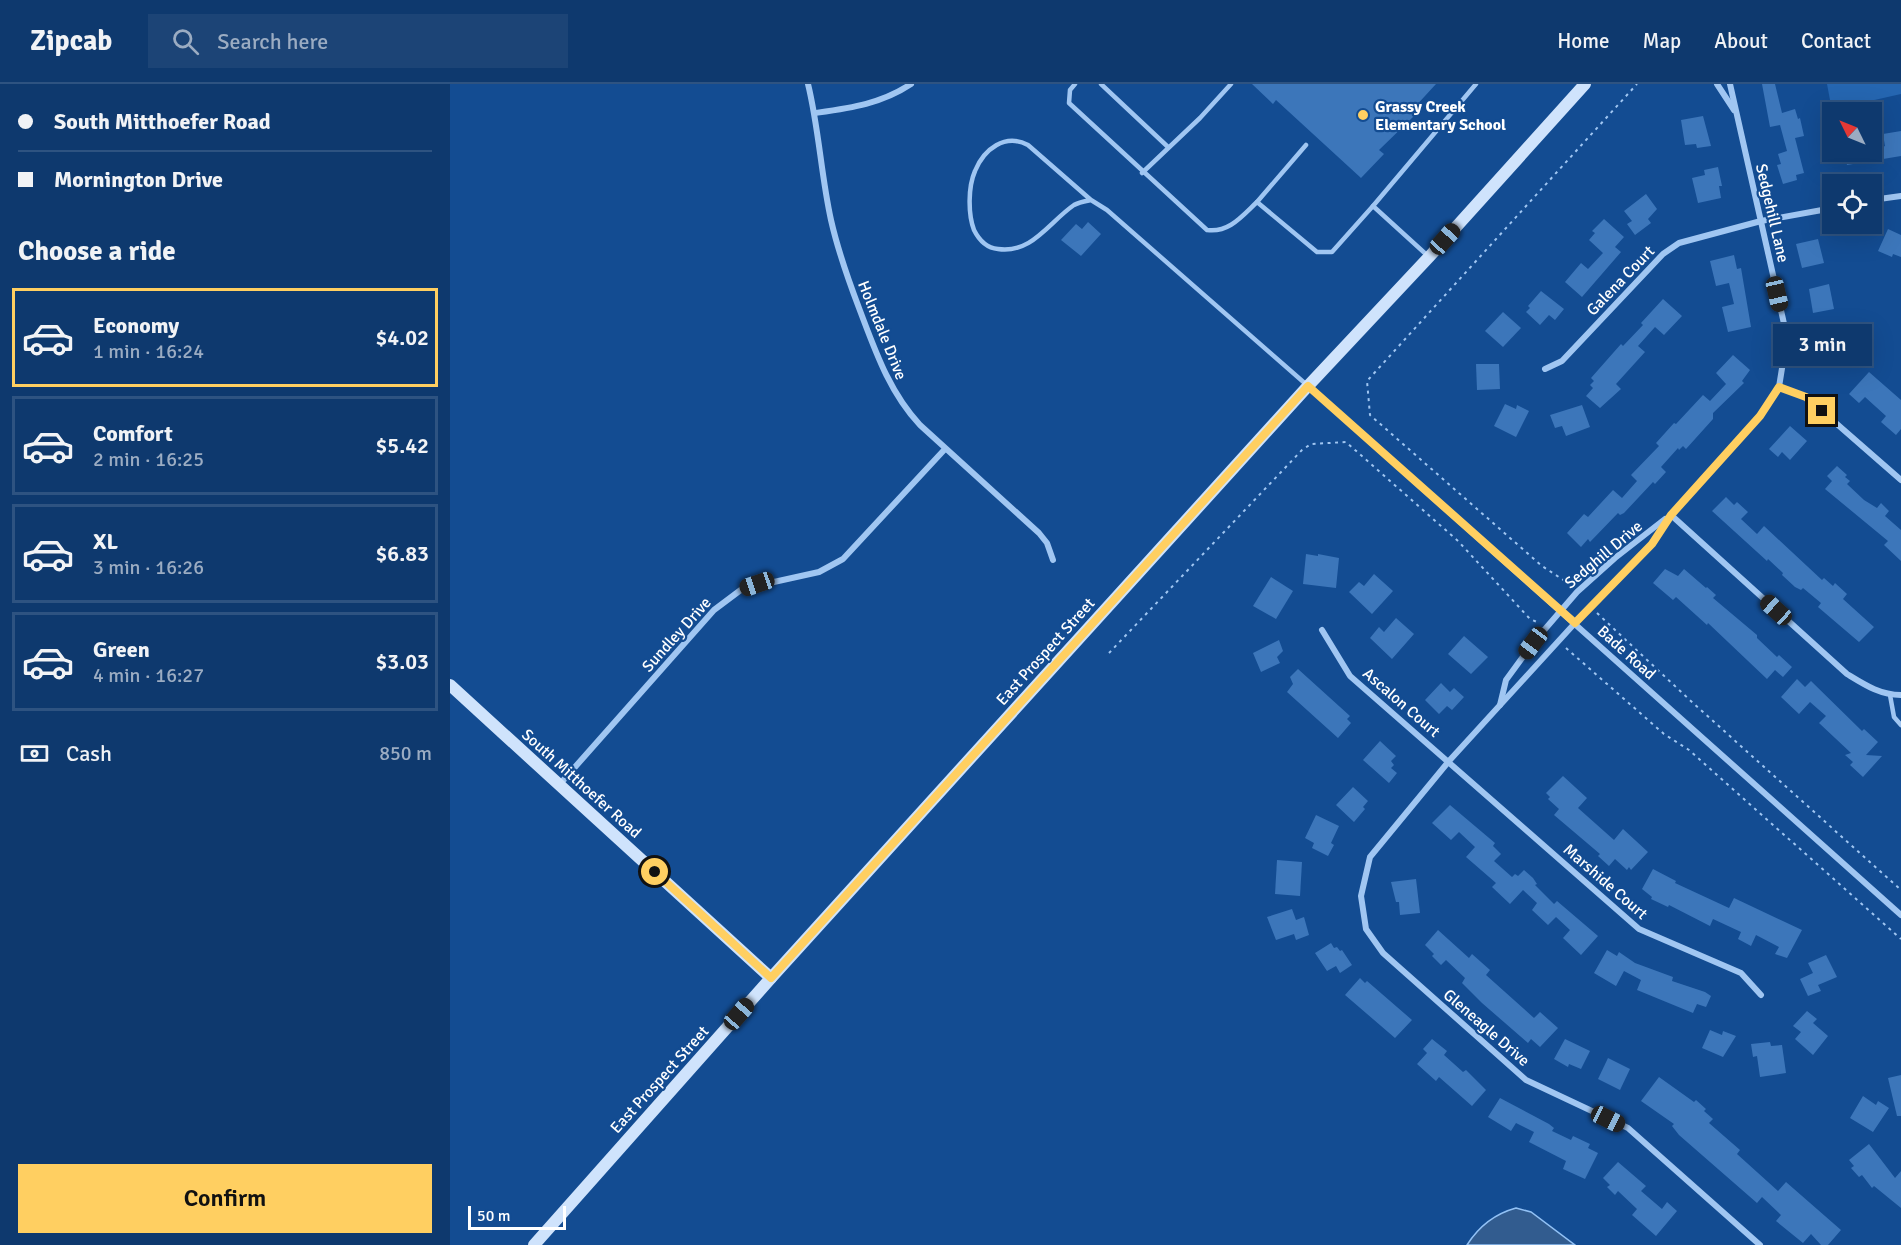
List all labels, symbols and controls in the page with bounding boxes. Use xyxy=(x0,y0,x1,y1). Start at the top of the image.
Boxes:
search box xyxy=(148,14,568,68)
text: Zipcab xyxy=(30,24,112,58)
icon: search xyxy=(169,25,202,58)
text: Search here xyxy=(217,28,328,55)
text: Home xyxy=(1557,28,1610,54)
text: Map xyxy=(1643,28,1681,54)
text: About xyxy=(1714,28,1768,54)
text: Contact xyxy=(1801,28,1871,54)
place label: Grassy Creek Elementary School xyxy=(1375,97,1506,135)
north arrow xyxy=(1822,102,1882,162)
map controls xyxy=(1822,102,1882,234)
text: South Mitthoefer Road xyxy=(54,108,271,135)
marker: Grassy Creek Elementary School xyxy=(1356,108,1370,122)
street label: Sedgehill Lane xyxy=(1751,162,1793,265)
text: Mornington Drive xyxy=(54,166,223,193)
button: locate xyxy=(1822,174,1882,234)
car xyxy=(1426,220,1464,258)
text: Choose a ride xyxy=(18,235,176,268)
street label: Galena Court xyxy=(1582,241,1659,320)
car xyxy=(1764,274,1790,314)
street label: Holmdale Drive xyxy=(853,278,911,383)
icon: car xyxy=(21,311,75,365)
text: Economy xyxy=(93,312,179,339)
text: $4.02 xyxy=(375,324,429,351)
callout: 3 min xyxy=(1772,324,1872,366)
text: 3 min xyxy=(1799,332,1846,357)
text: 1 min · 16:24 xyxy=(93,339,204,364)
route end xyxy=(1808,397,1835,424)
icon: car xyxy=(21,419,75,473)
text: Comfort xyxy=(93,420,173,447)
text: $5.42 xyxy=(375,432,429,459)
text: 2 min · 16:25 xyxy=(93,447,204,472)
street label: Sedghill Drive xyxy=(1561,516,1647,593)
icon: car xyxy=(21,527,75,581)
text: XL xyxy=(93,528,118,555)
text: $6.83 xyxy=(375,540,429,567)
text: 3 min · 16:26 xyxy=(93,555,204,580)
car xyxy=(737,570,777,598)
car xyxy=(1757,591,1795,629)
street label: Sundley Drive xyxy=(638,593,716,676)
street label: East Prospect Street xyxy=(992,594,1100,710)
street label: Bade Road xyxy=(1593,621,1660,684)
car xyxy=(1515,623,1551,663)
icon: car xyxy=(21,635,75,689)
text: Green xyxy=(93,636,150,663)
text: $3.03 xyxy=(375,648,429,675)
text: 4 min · 16:27 xyxy=(93,663,204,688)
street label: Ascalon Court xyxy=(1359,664,1444,742)
street label: South Mitthoefer Road xyxy=(517,725,645,843)
icon: cash xyxy=(18,737,51,770)
text: Cash xyxy=(66,740,112,767)
text: 850 m xyxy=(379,741,432,766)
street label: Marshide Court xyxy=(1559,840,1652,924)
route start xyxy=(641,858,668,885)
street label: Gleneagle Drive xyxy=(1439,985,1534,1071)
car xyxy=(720,995,758,1033)
street label: East Prospect Street xyxy=(606,1022,714,1138)
car xyxy=(1588,1103,1628,1135)
button: Confirm xyxy=(18,1164,432,1233)
scale bar xyxy=(468,1203,566,1230)
text: 50 m xyxy=(477,1206,511,1226)

